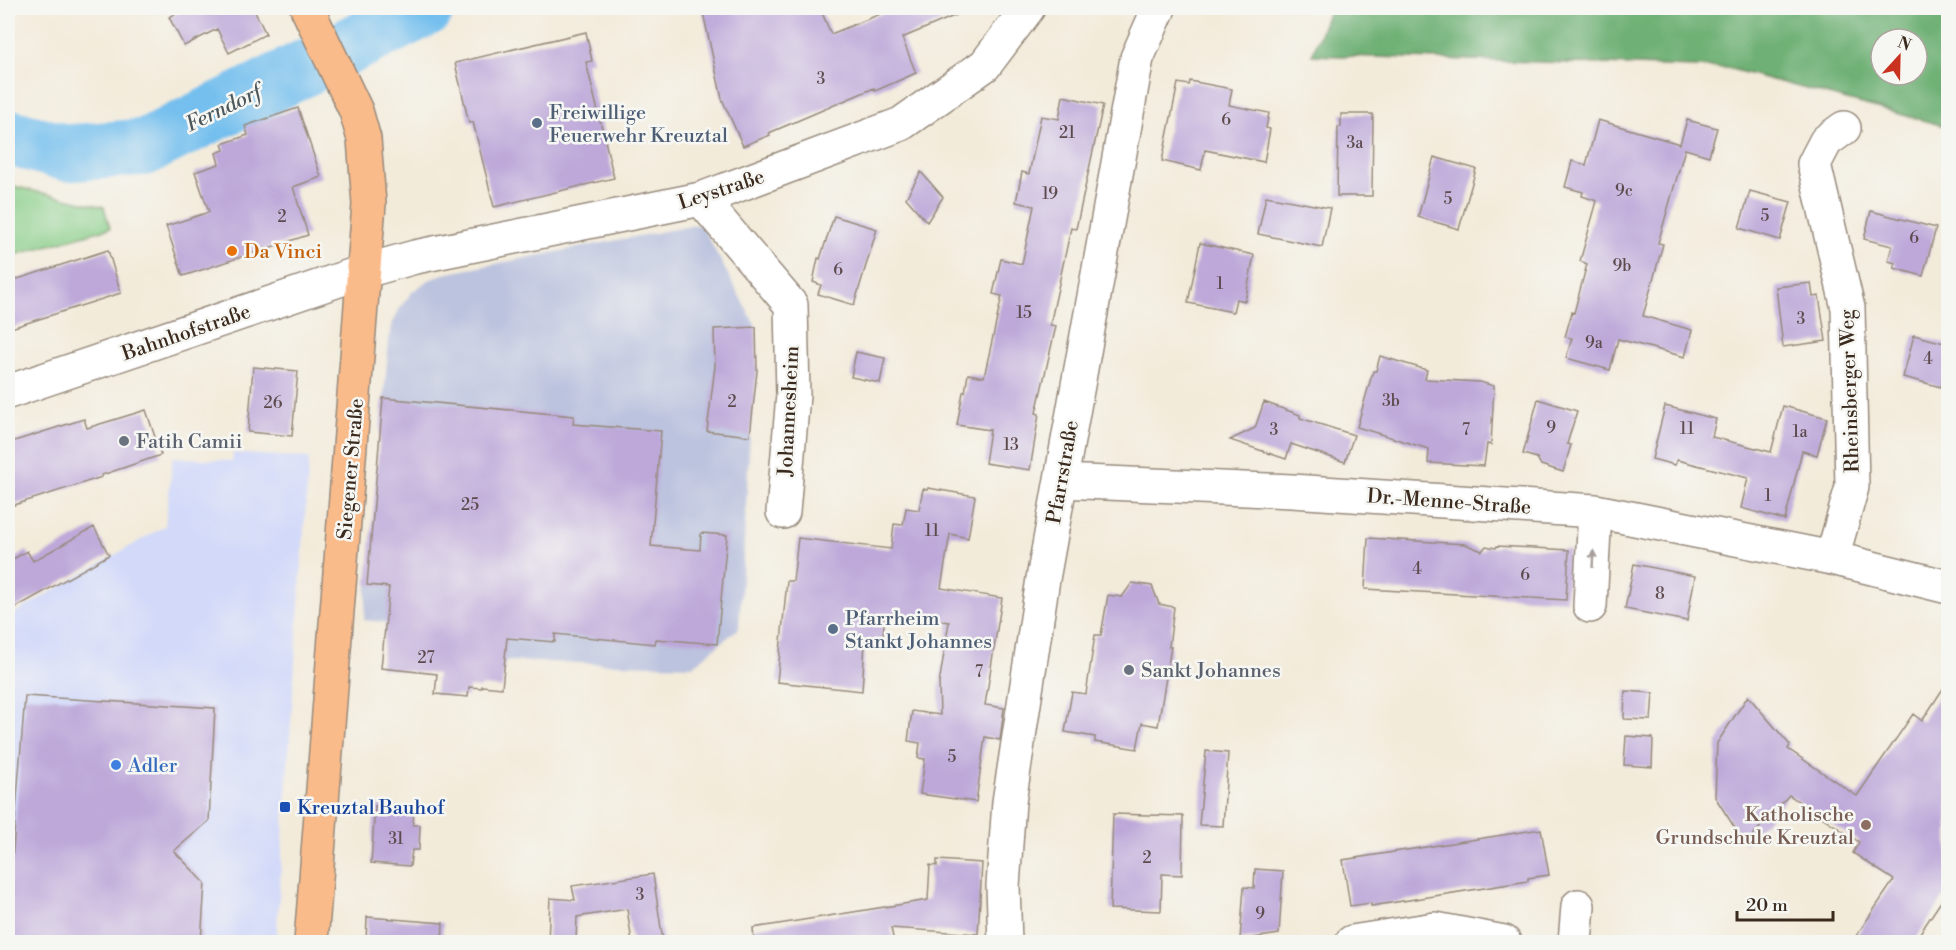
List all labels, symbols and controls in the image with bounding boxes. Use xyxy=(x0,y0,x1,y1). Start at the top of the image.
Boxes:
north arrow xyxy=(1869,27,1929,87)
text: N xyxy=(1895,32,1914,56)
house number: 3 xyxy=(817,69,826,89)
water label: Ferndorf xyxy=(181,77,270,138)
place label: Freiwillige Feuerwehr Kreuztal xyxy=(549,101,728,149)
house number: 6 xyxy=(1221,110,1231,130)
marker: Freiwillige Feuerwehr Kreuztal xyxy=(530,116,544,130)
house number: 21 xyxy=(1059,123,1075,143)
house number: 3a xyxy=(1347,133,1364,153)
street label: Leystraße xyxy=(675,165,768,216)
house number: 9c xyxy=(1615,181,1633,201)
house number: 19 xyxy=(1042,184,1058,204)
house number: 5 xyxy=(1444,189,1453,209)
house number: 5 xyxy=(1761,206,1770,226)
house number: 2 xyxy=(277,207,287,227)
house number: 6 xyxy=(1909,228,1919,248)
place label: Da Vinci xyxy=(244,240,323,265)
marker: Da Vinci xyxy=(225,244,239,258)
house number: 9b xyxy=(1613,256,1631,276)
house number: 6 xyxy=(833,260,843,280)
house number: 1 xyxy=(1217,274,1224,294)
street label: Bahnhofstraße xyxy=(118,300,254,367)
house number: 15 xyxy=(1016,303,1032,323)
street label: Rheinsberger Weg xyxy=(1835,308,1866,473)
house number: 3 xyxy=(1797,309,1806,329)
house number: 9a xyxy=(1585,333,1604,353)
street label: Johannesheim xyxy=(774,345,805,478)
house number: 4 xyxy=(1923,349,1933,369)
house number: 3b xyxy=(1382,391,1400,411)
house number: 2 xyxy=(727,392,737,412)
house number: 26 xyxy=(264,393,283,413)
street label: Siegener Straße xyxy=(333,397,370,541)
house number: 9 xyxy=(1546,418,1556,438)
street label: Pfarrstraße xyxy=(1042,419,1085,526)
house number: 11 xyxy=(1680,419,1694,439)
house number: 3 xyxy=(1270,420,1279,440)
house number: 7 xyxy=(1462,420,1470,440)
house number: 1a xyxy=(1793,422,1808,442)
place label: Fatih Camii xyxy=(136,430,243,455)
marker: Fatih Camii xyxy=(117,434,131,448)
house number: 13 xyxy=(1003,435,1019,455)
street label: Dr.-Menne-Straße xyxy=(1366,484,1532,521)
house number: 1 xyxy=(1765,486,1772,506)
house number: 25 xyxy=(461,495,479,515)
house number: 11 xyxy=(925,521,939,541)
one-way arrow xyxy=(1588,549,1597,568)
house number: 4 xyxy=(1412,559,1422,579)
house number: 6 xyxy=(1520,565,1530,585)
house number: 8 xyxy=(1655,584,1665,604)
place label: Pfarrheim Stankt Johannes xyxy=(845,607,992,655)
marker: Pfarrheim Stankt Johannes xyxy=(826,622,840,636)
house number: 27 xyxy=(417,648,435,668)
place label: Sankt Johannes xyxy=(1141,659,1281,684)
house number: 7 xyxy=(975,662,983,682)
marker: Sankt Johannes xyxy=(1122,663,1136,677)
house number: 5 xyxy=(948,747,957,767)
place label: Adler xyxy=(127,754,178,779)
marker: Adler xyxy=(109,758,123,772)
place label: Kreuztal Bauhof xyxy=(297,796,445,821)
marker: Kreuztal Bauhof xyxy=(278,800,292,814)
place label: Katholische Grundschule Kreuztal xyxy=(1656,803,1854,851)
marker: Katholische Grundschule Kreuztal xyxy=(1859,818,1873,832)
house number: 31 xyxy=(388,829,404,849)
house number: 2 xyxy=(1142,848,1152,868)
scale bar xyxy=(1737,884,1833,922)
house number: 3 xyxy=(636,885,645,905)
text: 20 m xyxy=(1746,894,1788,917)
house number: 9 xyxy=(1255,904,1265,924)

